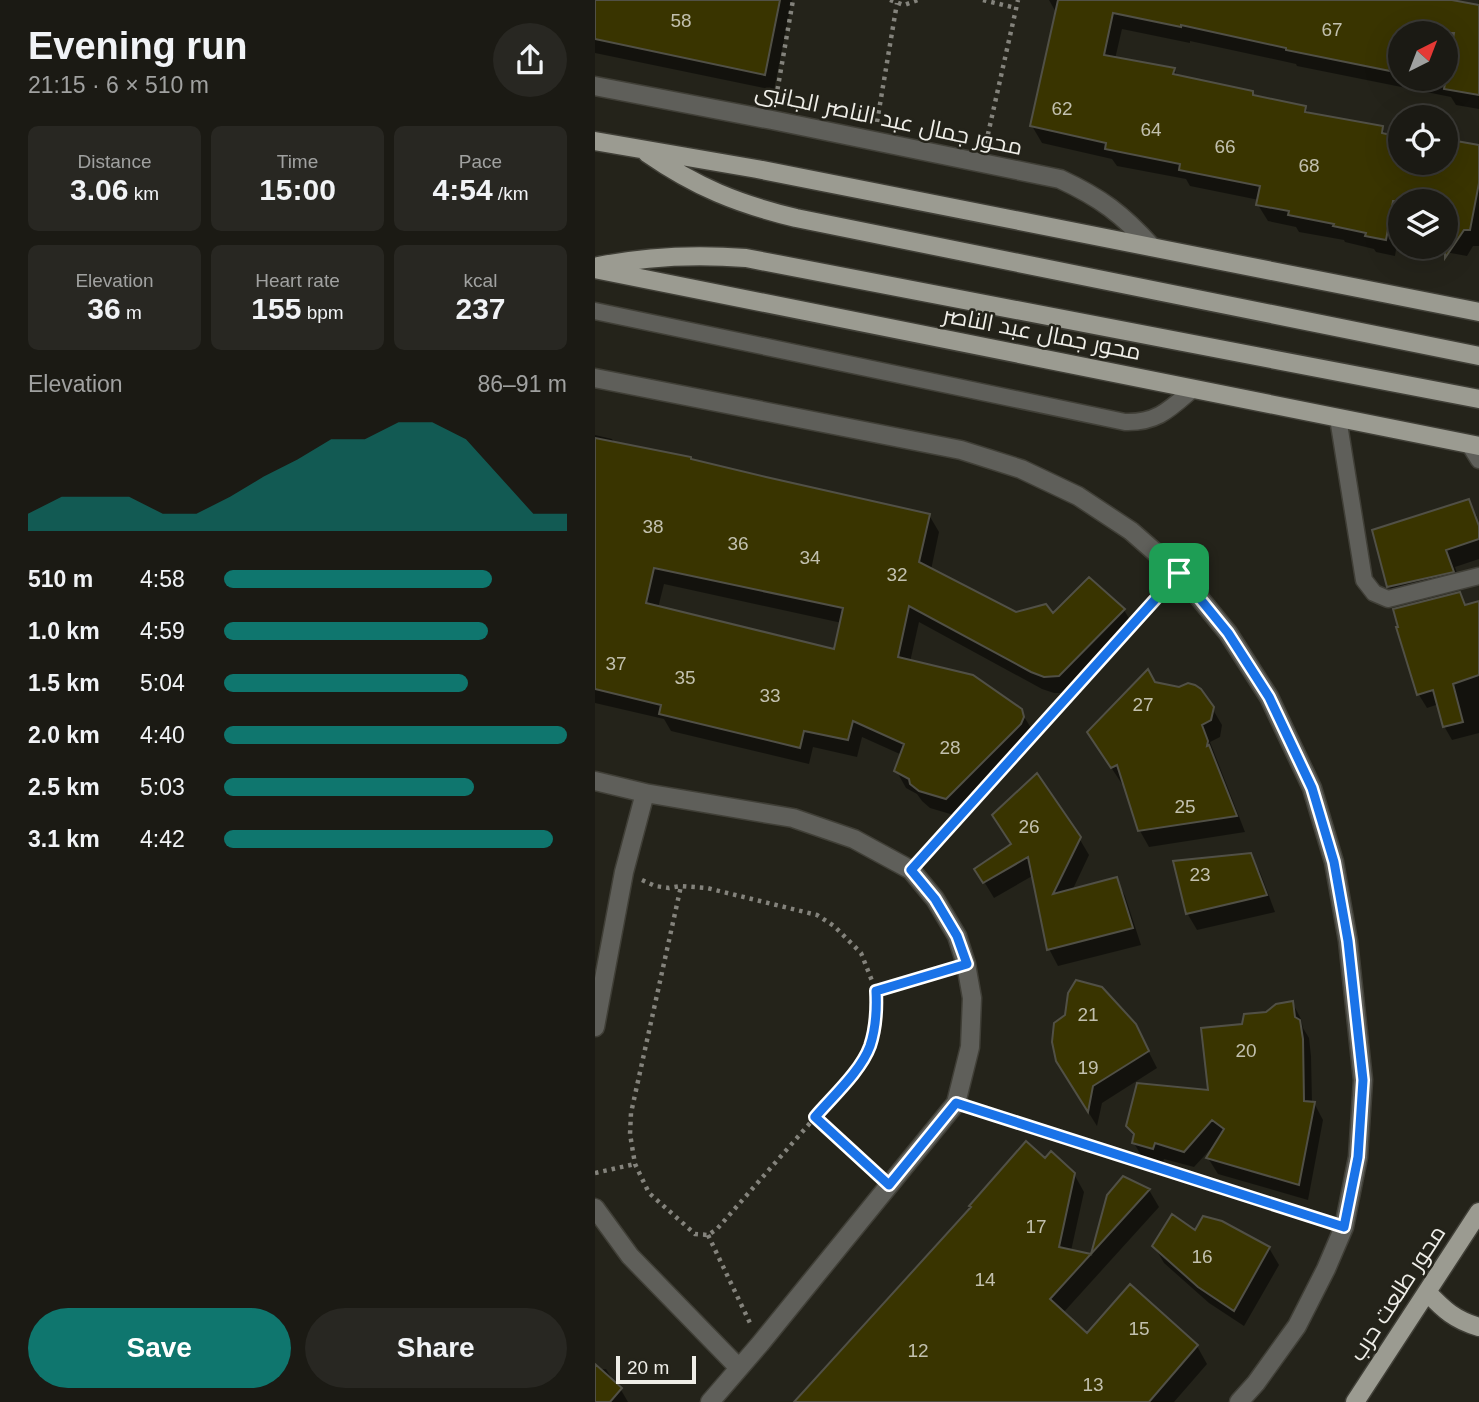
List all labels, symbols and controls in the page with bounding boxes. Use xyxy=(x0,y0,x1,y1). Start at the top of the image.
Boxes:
house number: 58 xyxy=(670,10,692,31)
house number: 67 xyxy=(1321,19,1343,40)
north arrow xyxy=(1388,21,1458,91)
map controls xyxy=(1388,21,1458,259)
button: share xyxy=(493,23,567,97)
text: Evening run xyxy=(28,25,248,67)
text: 21:15 · 6 × 510 m xyxy=(28,72,209,98)
street label: محور جمال عبد الناصر الجانبى xyxy=(753,78,1025,161)
house number: 62 xyxy=(1051,98,1073,119)
button: locate xyxy=(1388,105,1458,175)
house number: 64 xyxy=(1140,119,1162,140)
house number: 66 xyxy=(1214,136,1236,157)
text: Distance xyxy=(78,151,151,172)
text: Time xyxy=(277,151,318,172)
text: Pace xyxy=(459,151,502,172)
house number: 68 xyxy=(1298,155,1320,176)
text: 3.06 xyxy=(70,173,128,206)
text: 15:00 xyxy=(259,173,336,206)
text: 4:54 xyxy=(433,173,493,206)
text: km xyxy=(128,183,159,204)
text: /km xyxy=(493,183,528,204)
button: layers xyxy=(1388,189,1458,259)
text: Elevation xyxy=(75,270,154,291)
text: Heart rate xyxy=(255,270,340,291)
text: kcal xyxy=(464,270,497,291)
text: 36 xyxy=(87,292,121,325)
text: 155 xyxy=(251,292,301,325)
text: 237 xyxy=(455,292,506,325)
street label: محور جمال عبد الناصر xyxy=(939,301,1143,366)
text: m xyxy=(121,302,142,323)
text: bpm xyxy=(301,302,344,323)
text: Elevation xyxy=(28,371,123,397)
text: 86–91 m xyxy=(477,371,567,397)
house number: 38 xyxy=(642,516,664,537)
house number: 36 xyxy=(727,533,749,554)
pin xyxy=(1149,543,1209,603)
house number: 34 xyxy=(799,547,821,568)
icon: arrive xyxy=(1160,554,1198,592)
house number: 32 xyxy=(886,564,908,585)
text: 510 m xyxy=(28,566,93,592)
text: 4:58 xyxy=(140,566,185,592)
text: 1.0 km xyxy=(28,618,100,644)
text: 4:59 xyxy=(140,618,185,644)
house number: 37 xyxy=(605,653,627,674)
house number: 35 xyxy=(674,667,696,688)
text: 1.5 km xyxy=(28,670,100,696)
text: 5:04 xyxy=(140,670,185,696)
house number: 33 xyxy=(759,685,781,706)
house number: 27 xyxy=(1132,694,1154,715)
text: 2.0 km xyxy=(28,722,100,748)
text: 4:40 xyxy=(140,722,185,748)
house number: 28 xyxy=(939,737,961,758)
text: 2.5 km xyxy=(28,774,100,800)
text: 5:03 xyxy=(140,774,185,800)
house number: 25 xyxy=(1174,796,1196,817)
house number: 26 xyxy=(1018,816,1040,837)
text: 3.1 km xyxy=(28,826,100,852)
text: 4:42 xyxy=(140,826,185,852)
house number: 23 xyxy=(1189,864,1211,885)
house number: 21 xyxy=(1077,1004,1099,1025)
house number: 20 xyxy=(1235,1040,1257,1061)
house number: 19 xyxy=(1077,1057,1099,1078)
house number: 17 xyxy=(1025,1216,1047,1237)
street label: محور طلعت حرب xyxy=(1344,1220,1450,1366)
house number: 16 xyxy=(1191,1246,1213,1267)
house number: 14 xyxy=(974,1269,996,1290)
button: Save xyxy=(28,1308,291,1388)
button: Share xyxy=(305,1308,567,1388)
house number: 15 xyxy=(1128,1318,1150,1339)
house number: 12 xyxy=(907,1340,929,1361)
scale bar xyxy=(616,1353,697,1385)
text: 20 m xyxy=(627,1357,669,1378)
house number: 13 xyxy=(1082,1374,1104,1395)

